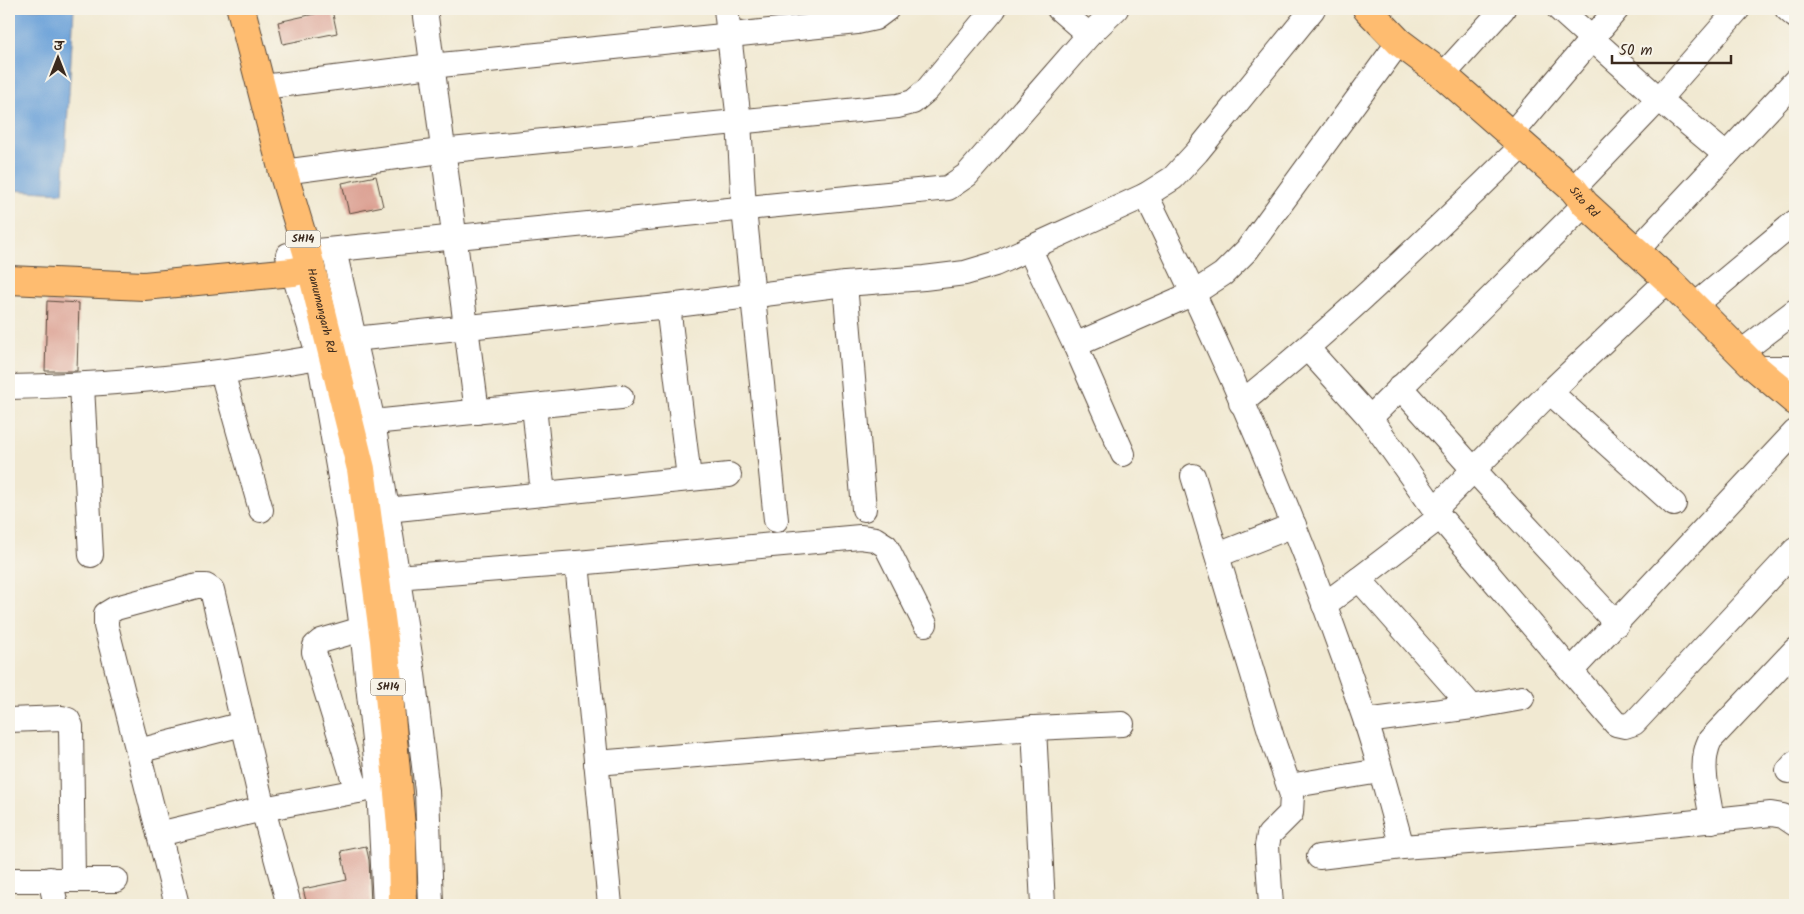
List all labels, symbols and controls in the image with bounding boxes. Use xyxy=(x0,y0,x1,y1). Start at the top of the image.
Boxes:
north arrow xyxy=(32,32,82,82)
scale bar xyxy=(1612,32,1730,64)
text: उ xyxy=(54,35,66,57)
text: 50 m xyxy=(1619,39,1653,63)
street label: Sito Rd xyxy=(1565,182,1604,223)
road number: SH14 xyxy=(286,230,320,248)
street label: Hanumangarh Rd xyxy=(302,266,342,356)
road number: SH14 xyxy=(370,679,406,696)

